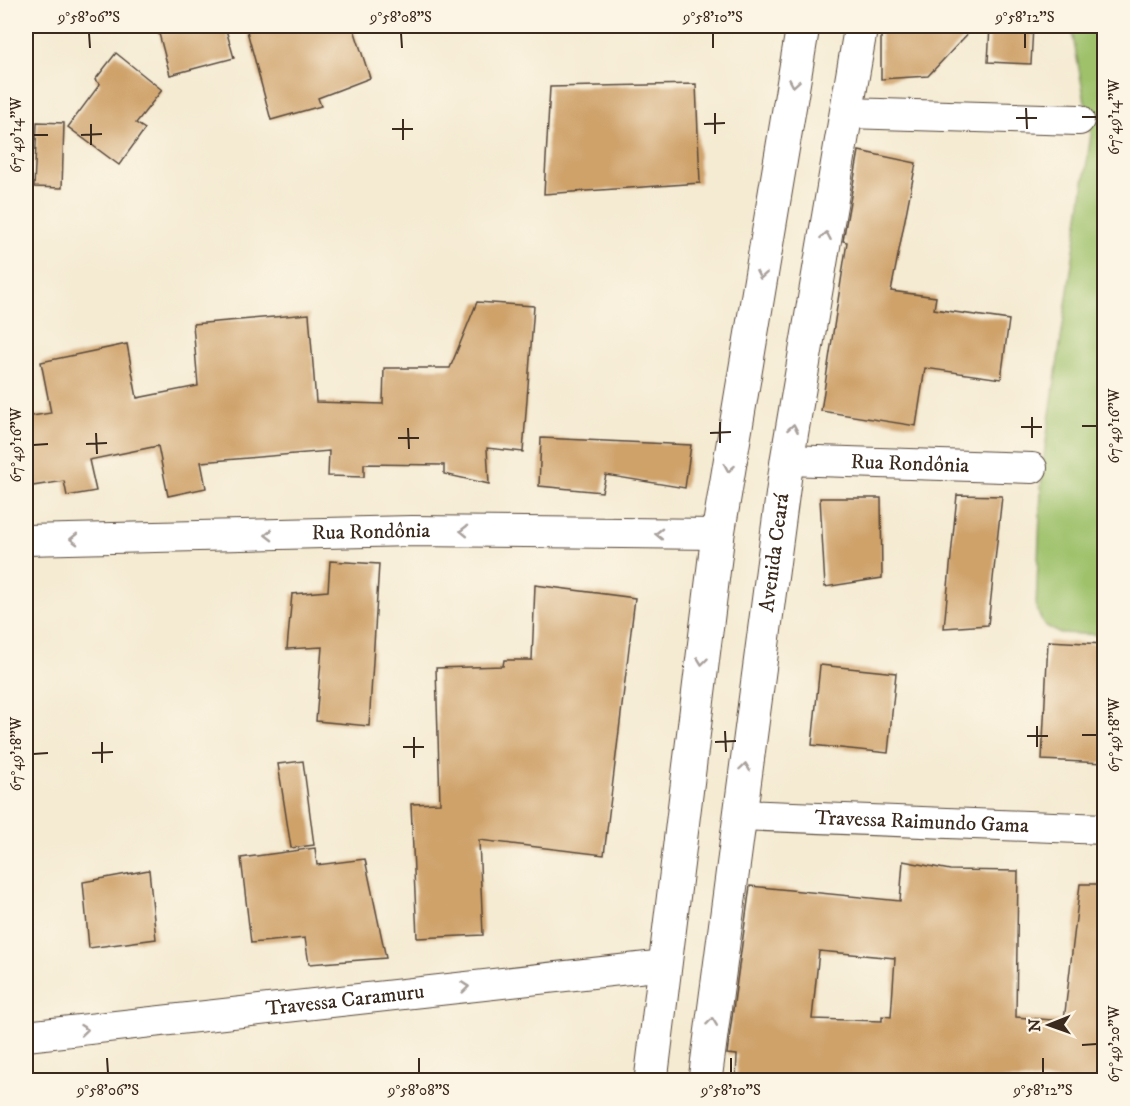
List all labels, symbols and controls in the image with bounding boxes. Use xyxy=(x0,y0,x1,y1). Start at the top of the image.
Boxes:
text: 9°58'06"S xyxy=(57,8,120,27)
text: 9°58'08"S xyxy=(369,8,432,27)
text: 9°58'10"S xyxy=(682,8,743,27)
text: 9°58'12"S xyxy=(994,8,1055,27)
one-way arrow xyxy=(788,78,801,88)
text: 67°49'14"W xyxy=(1105,79,1124,155)
text: 67°49'14"W xyxy=(7,97,26,173)
one-way arrow xyxy=(819,231,831,240)
one-way arrow xyxy=(756,271,768,280)
text: 67°49'16"W xyxy=(1105,388,1124,463)
text: 67°49'16"W xyxy=(7,407,26,482)
one-way arrow xyxy=(786,423,798,433)
street label: Rua Rondônia xyxy=(850,449,970,479)
one-way arrow xyxy=(723,462,736,472)
street label: Avenida Ceará xyxy=(754,492,795,614)
street label: Rua Rondônia xyxy=(311,518,430,546)
one-way arrow xyxy=(460,525,469,538)
one-way arrow xyxy=(265,528,274,541)
one-way arrow xyxy=(655,528,664,540)
one-way arrow xyxy=(70,533,79,546)
one-way arrow xyxy=(697,656,709,665)
text: 67°49'18"W xyxy=(1105,697,1124,772)
text: 67°49'18"W xyxy=(7,716,26,791)
one-way arrow xyxy=(739,762,751,771)
street label: Travessa Raimundo Gama xyxy=(814,805,1030,839)
street label: Travessa Caramuru xyxy=(264,979,426,1022)
one-way arrow xyxy=(461,981,470,994)
north arrow xyxy=(1019,995,1079,1055)
text: 67°49'20"W xyxy=(1105,1005,1124,1083)
one-way arrow xyxy=(705,1018,718,1027)
text: N xyxy=(1025,1019,1045,1032)
one-way arrow xyxy=(79,1024,88,1036)
text: 9°58'06"S xyxy=(76,1081,139,1100)
text: 9°58'08"S xyxy=(387,1081,450,1100)
text: 9°58'10"S xyxy=(700,1081,761,1100)
text: 9°58'12"S xyxy=(1012,1081,1073,1100)

